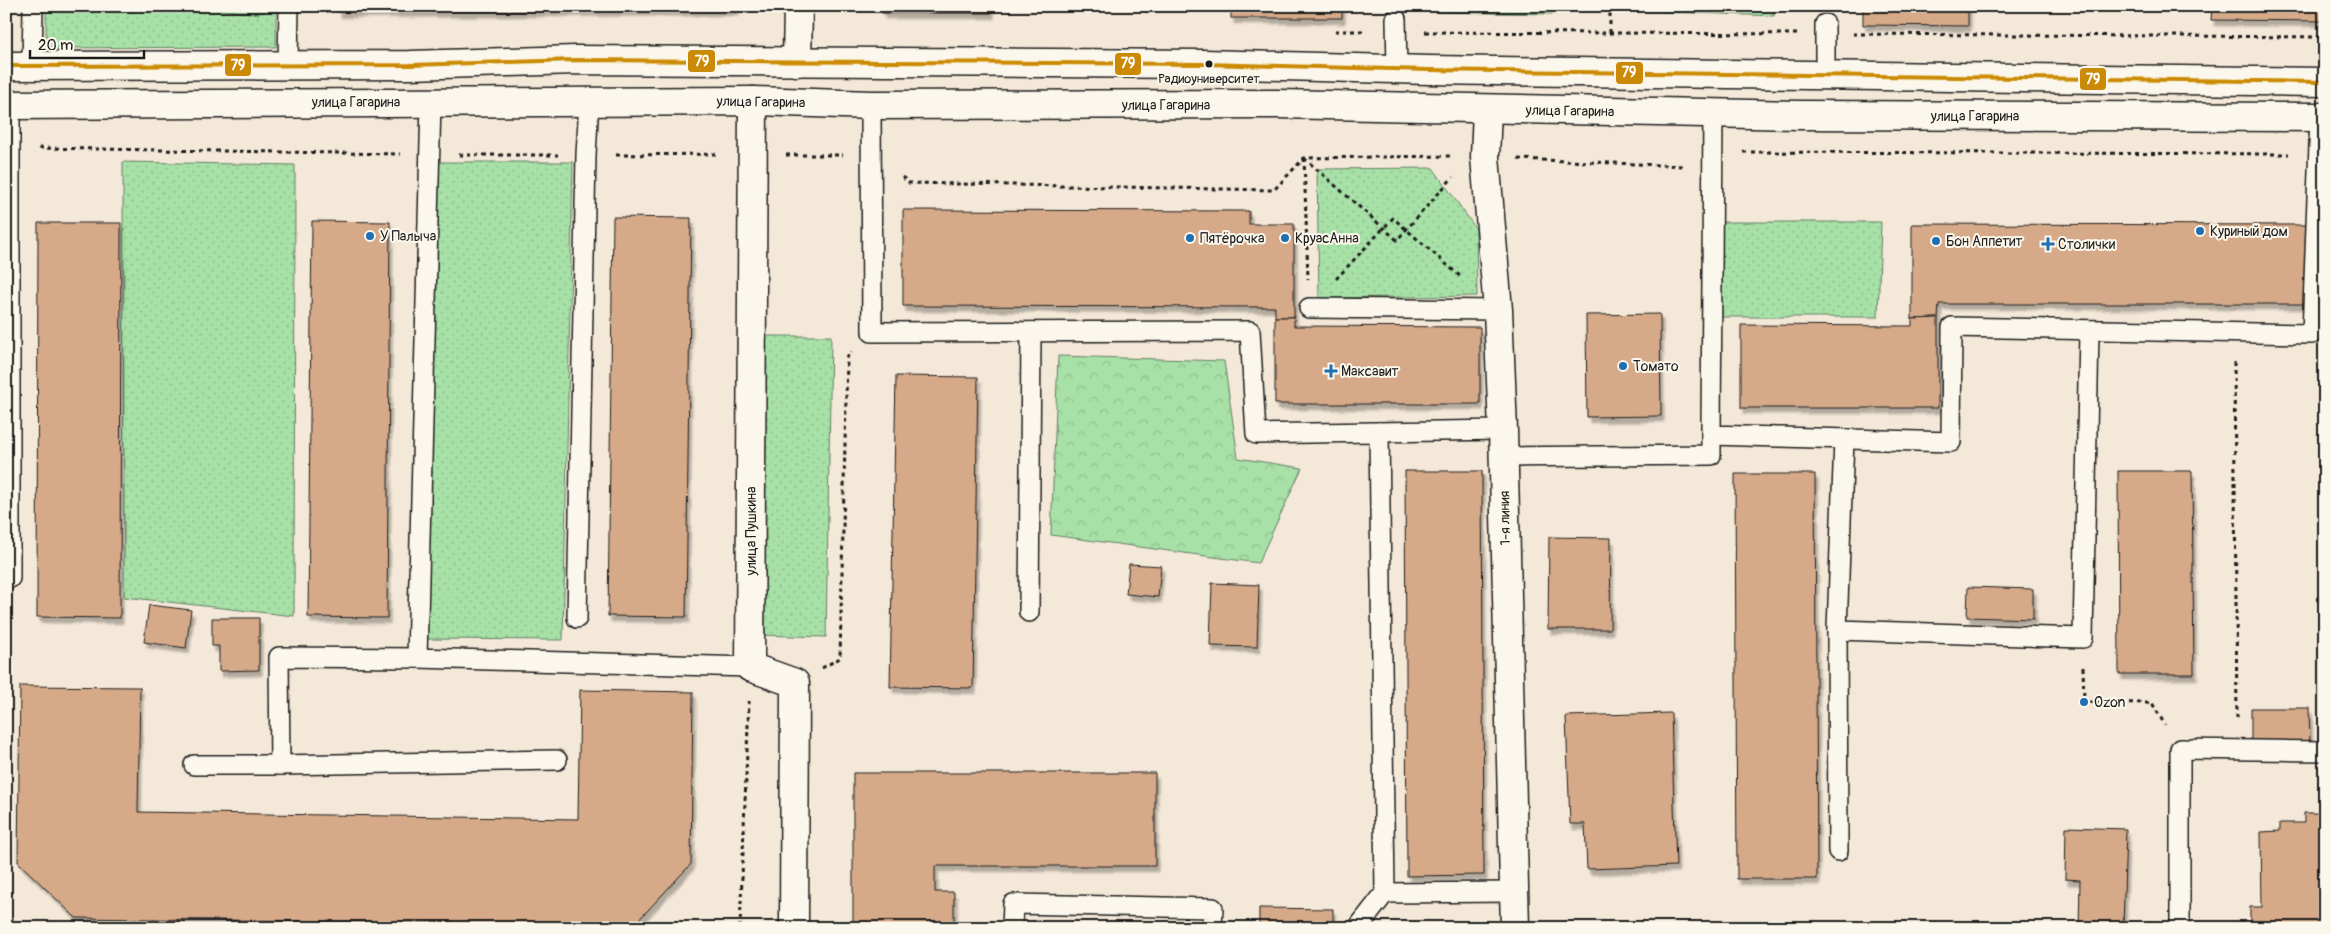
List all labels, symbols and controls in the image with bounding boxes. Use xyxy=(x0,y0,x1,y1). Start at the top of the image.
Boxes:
scale bar xyxy=(30,28,144,60)
text: 20 m xyxy=(38,36,73,55)
line badge: 79 xyxy=(687,49,716,73)
line badge: 79 xyxy=(1114,52,1142,76)
line badge: 79 xyxy=(224,53,252,77)
text: 79 xyxy=(695,53,709,70)
text: 79 xyxy=(1121,55,1135,72)
text: 79 xyxy=(231,57,245,74)
marker: Радиоуниверситет xyxy=(1204,59,1214,69)
line badge: 79 xyxy=(1615,61,1644,85)
text: 79 xyxy=(1622,64,1636,81)
line badge: 79 xyxy=(2079,67,2107,91)
place label: Радиоуниверситет xyxy=(1158,71,1260,87)
text: 79 xyxy=(2086,71,2100,88)
street label: улица Гагарина xyxy=(715,93,806,111)
street label: улица Гагарина xyxy=(311,94,400,111)
street label: улица Гагарина xyxy=(1121,97,1210,114)
street label: улица Гагарина xyxy=(1524,102,1615,120)
street label: улица Гагарина xyxy=(1930,108,2019,125)
place label: Куриный дом xyxy=(2210,223,2288,240)
marker: Куриный дом xyxy=(2194,225,2206,237)
place label: У Палыча xyxy=(380,228,436,245)
marker: У Палыча xyxy=(364,230,376,242)
place label: Пятёрочка xyxy=(1200,230,1264,247)
place label: КруасАнна xyxy=(1295,230,1359,247)
marker: Пятёрочка xyxy=(1184,232,1196,244)
marker: КруасАнна xyxy=(1279,232,1291,244)
place label: Бон Аппетит xyxy=(1946,233,2022,250)
marker: Бон Аппетит xyxy=(1930,235,1942,247)
place label: Столички xyxy=(2058,236,2115,253)
marker: Столички xyxy=(2042,238,2054,250)
place label: Томато xyxy=(1633,358,1679,375)
marker: Томато xyxy=(1617,360,1629,372)
place label: Максавит xyxy=(1341,363,1399,380)
marker: Максавит xyxy=(1325,365,1337,377)
street label: улица Пушкина xyxy=(743,486,760,577)
street label: 1-я линия xyxy=(1496,491,1514,545)
place label: Ozon xyxy=(2094,694,2126,711)
marker: Ozon xyxy=(2078,696,2090,708)

